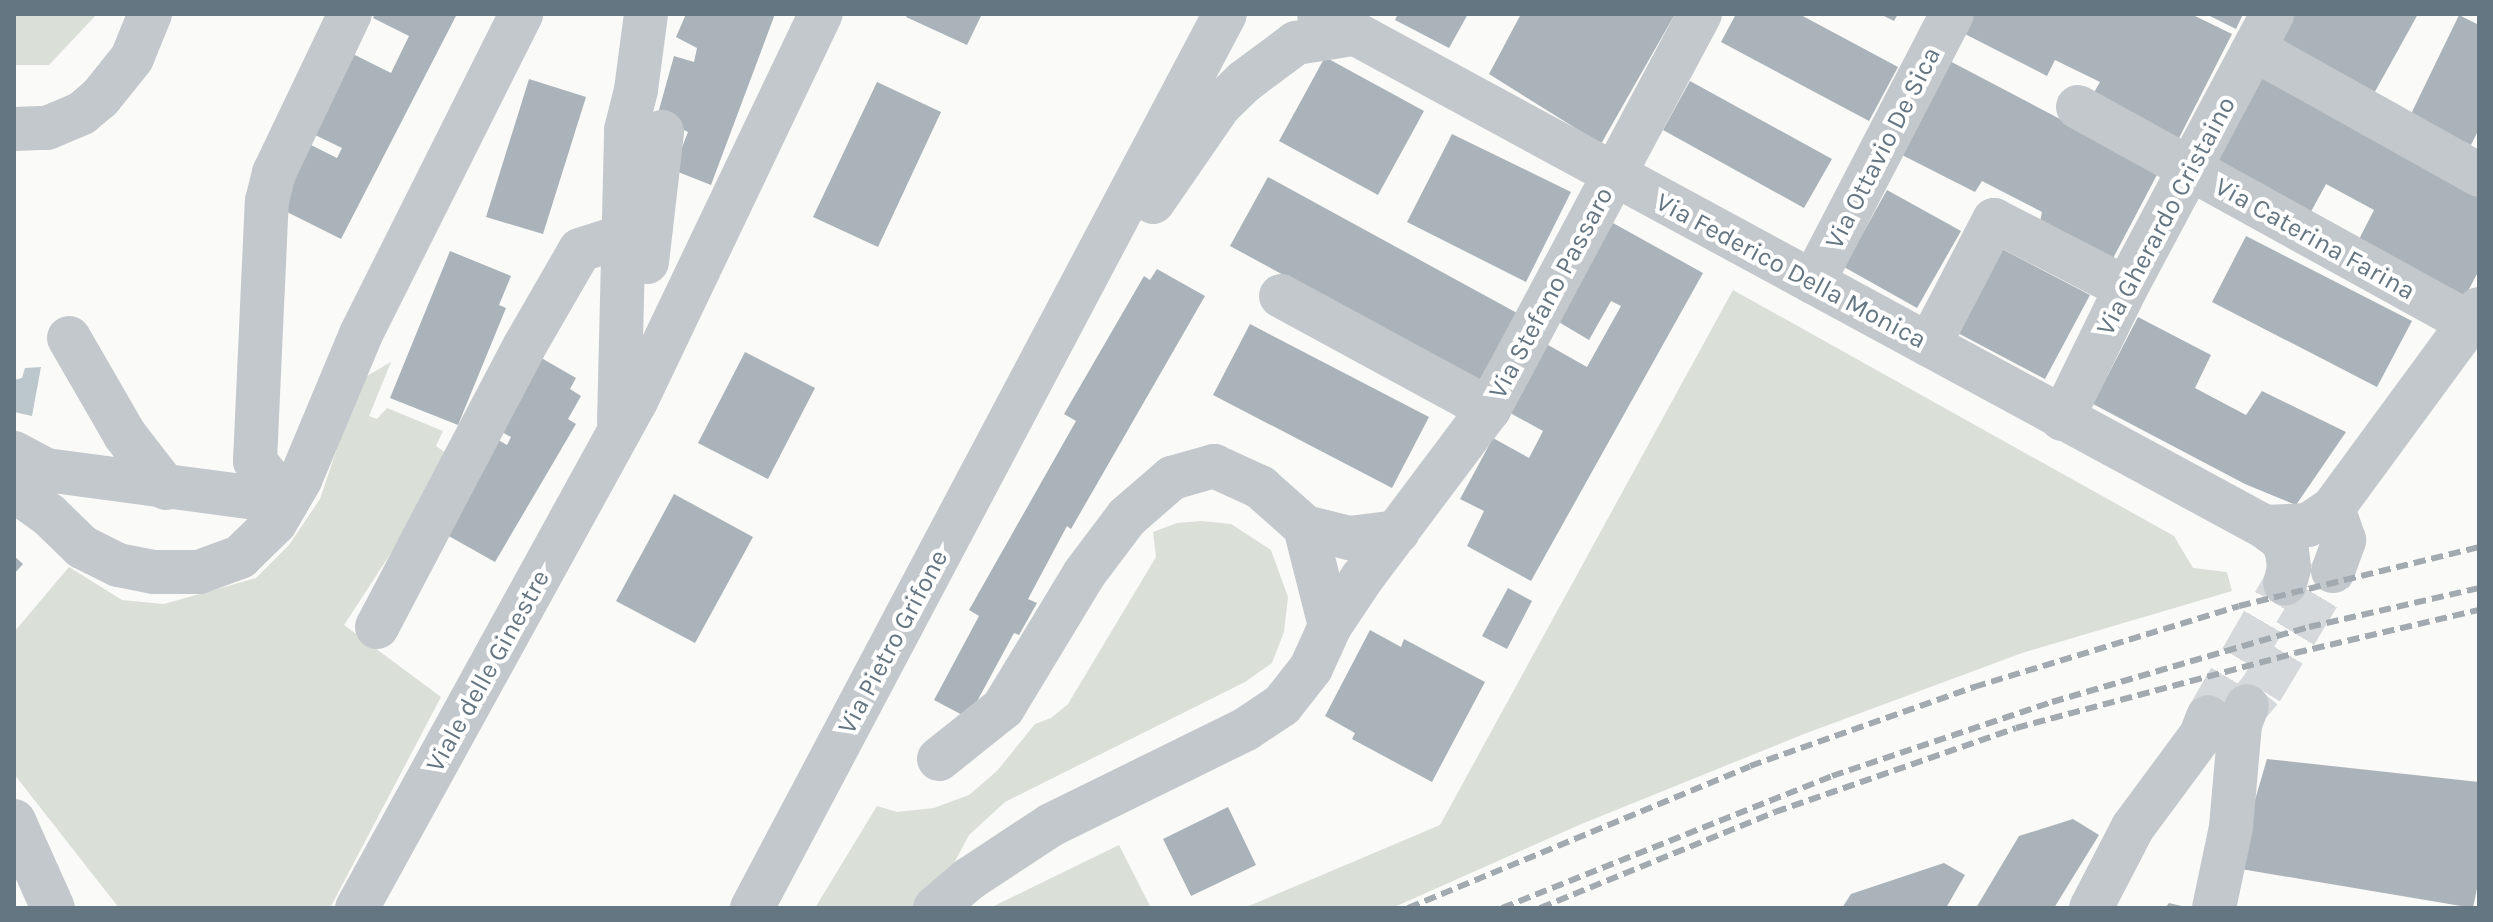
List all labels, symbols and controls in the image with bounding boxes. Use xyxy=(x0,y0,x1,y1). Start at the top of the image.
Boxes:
street label: Via Ottavio De Sica xyxy=(1819,42,1947,254)
street label: Via Gherardo Cristaino xyxy=(2090,91,2242,341)
street label: Via Caterina Farina xyxy=(2209,171,2421,307)
street label: Via Stefano Passaro xyxy=(1482,182,1620,404)
street label: Via Federico Della Monica xyxy=(1650,186,1932,356)
street label: Via Pietro Grifone xyxy=(831,545,955,739)
street label: Viale delle Ginestre xyxy=(420,565,556,777)

